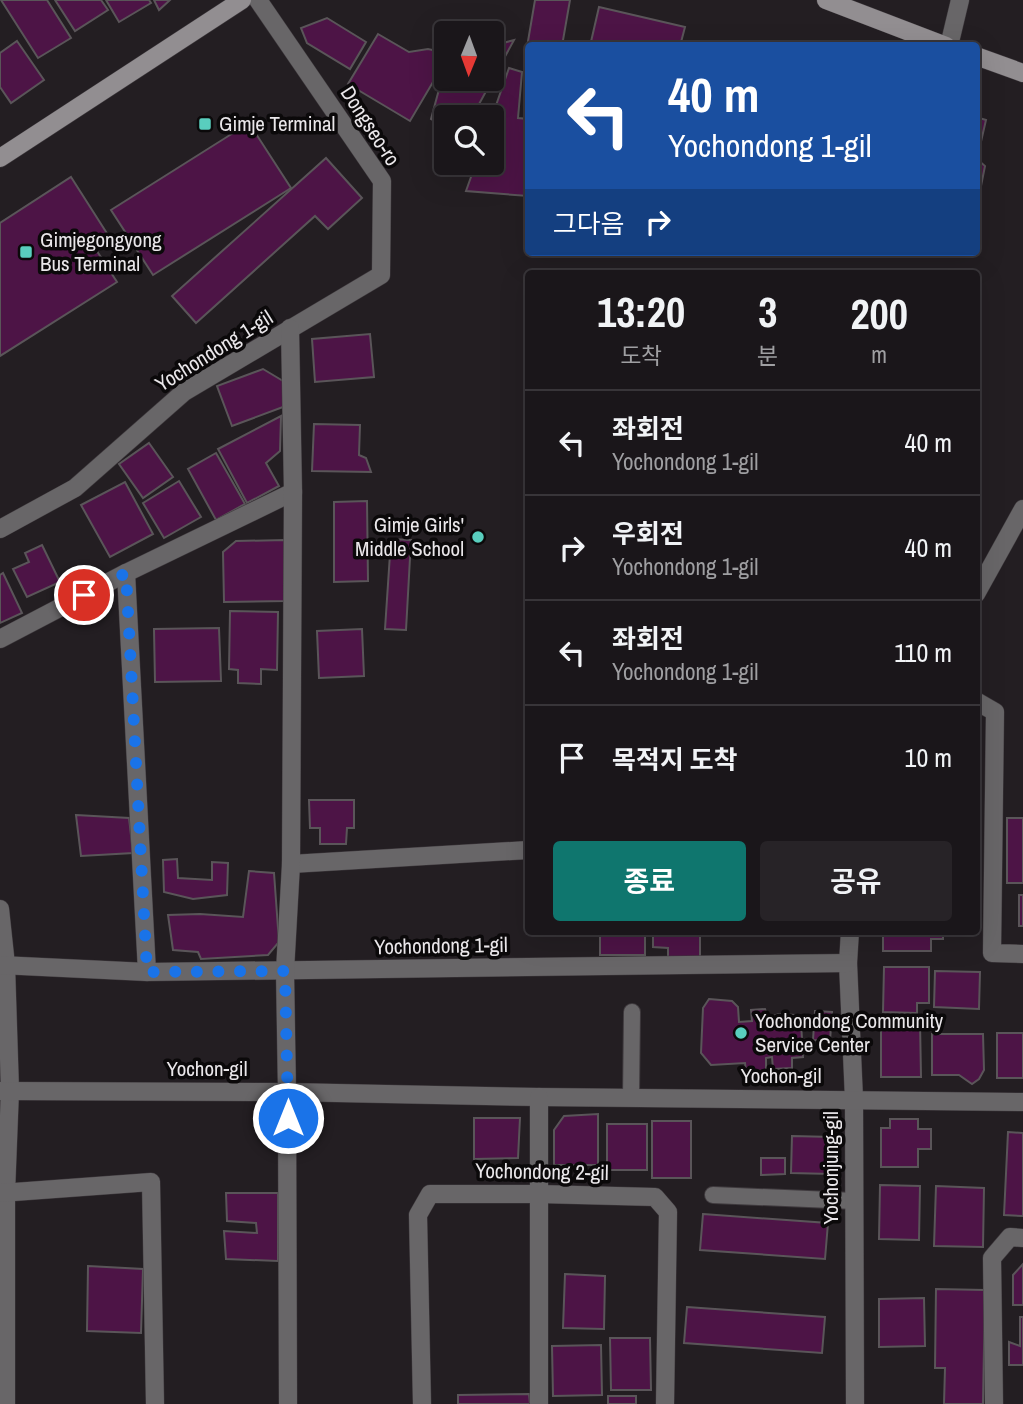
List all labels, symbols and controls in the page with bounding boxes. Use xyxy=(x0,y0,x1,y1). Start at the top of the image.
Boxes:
north arrow xyxy=(434,21,504,91)
map controls xyxy=(434,21,504,175)
text: 40 m xyxy=(668,61,760,127)
icon: left xyxy=(553,70,644,161)
street label: Dongseo-ro xyxy=(334,80,407,171)
button: search xyxy=(434,105,504,175)
place label: Gimje Terminal xyxy=(219,109,335,138)
marker: Gimje Terminal xyxy=(197,116,213,132)
text: Yochondong 1-gil xyxy=(668,124,872,167)
icon: right xyxy=(639,203,677,241)
text: 그다음 xyxy=(553,206,625,241)
place label: Gimjegongyong Bus Terminal xyxy=(40,225,162,278)
marker: Gimjegongyong Bus Terminal xyxy=(18,244,34,260)
text: 13:20 xyxy=(597,284,685,340)
text: 3 xyxy=(758,284,777,340)
text: 200 xyxy=(850,286,908,342)
street label: Yochondong 1-gil xyxy=(149,303,278,398)
text: m xyxy=(871,339,887,370)
text: 도착 xyxy=(620,340,662,371)
text: 분 xyxy=(757,340,778,371)
text: 좌회전 xyxy=(612,411,684,446)
icon: left xyxy=(553,424,591,462)
text: 40 m xyxy=(905,425,952,460)
text: Yochondong 1-gil xyxy=(612,446,758,477)
place label: Gimje Girls' Middle School xyxy=(355,510,464,563)
text: 우회전 xyxy=(612,516,684,551)
marker: Gimje Girls' Middle School xyxy=(470,529,486,545)
icon: right xyxy=(553,529,591,567)
text: 40 m xyxy=(905,530,952,565)
text: Yochondong 1-gil xyxy=(612,551,758,582)
pin xyxy=(54,565,114,625)
icon: arrive xyxy=(65,576,103,614)
text: 좌회전 xyxy=(612,621,684,656)
icon: left xyxy=(553,634,591,672)
text: 110 m xyxy=(894,635,952,670)
text: Yochondong 1-gil xyxy=(612,656,758,687)
icon: arrive xyxy=(553,739,591,777)
text: 10 m xyxy=(905,740,952,775)
text: 목적지 도착 xyxy=(612,742,738,777)
button: 종료 xyxy=(553,841,746,921)
button: 공유 xyxy=(760,841,952,921)
street label: Yochondong 1-gil xyxy=(374,930,508,961)
place label: Yochondong Community Service Center xyxy=(755,1006,944,1059)
marker: Yochondong Community Service Center xyxy=(733,1025,749,1041)
street label: Yochon-gil xyxy=(167,1054,247,1083)
street label: Yochon-gil xyxy=(741,1061,821,1090)
position arrow xyxy=(251,1081,325,1155)
street label: Yochonjung-gil xyxy=(816,1111,845,1225)
street label: Yochondong 2-gil xyxy=(475,1156,609,1187)

